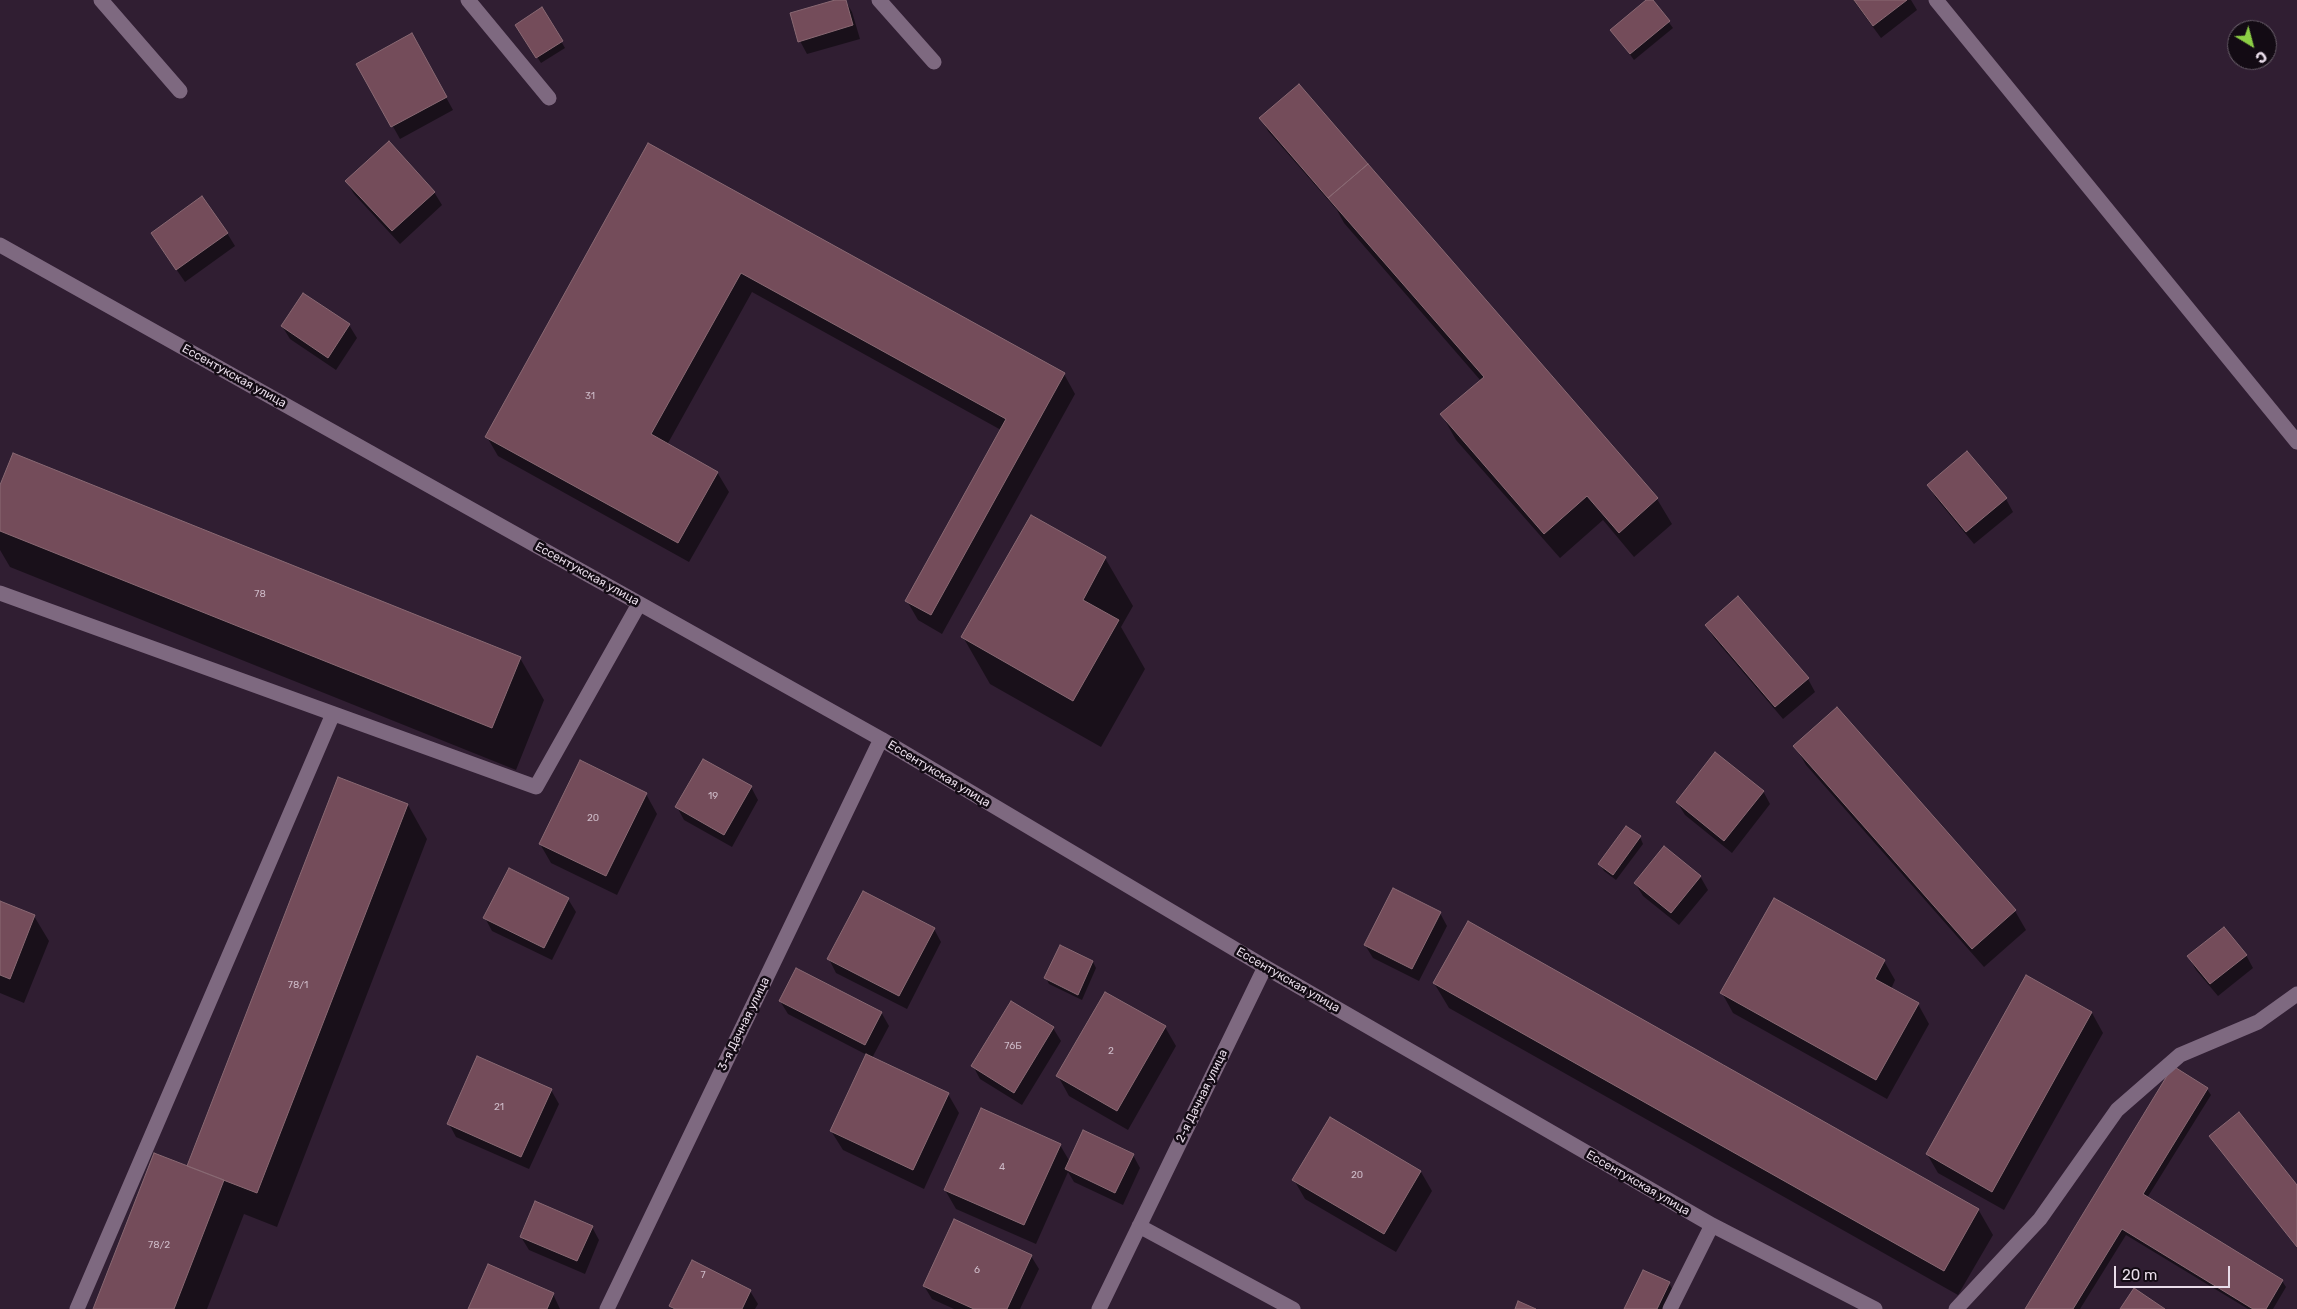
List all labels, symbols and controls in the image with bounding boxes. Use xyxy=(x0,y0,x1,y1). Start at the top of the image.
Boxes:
north arrow xyxy=(2227,20,2277,70)
text: С xyxy=(2252,47,2270,66)
street label: Ессентукская улица xyxy=(179,341,289,411)
house number: 31 xyxy=(585,390,595,402)
street label: Ессентукская улица xyxy=(532,539,642,609)
house number: 78 xyxy=(254,588,266,600)
street label: Ессентукская улица xyxy=(885,738,993,810)
house number: 19 xyxy=(708,790,718,802)
house number: 20 xyxy=(587,812,599,824)
street label: Ессентукская улица xyxy=(1234,945,1342,1015)
street label: 3-я Дачная улица xyxy=(715,975,773,1073)
house number: 78/1 xyxy=(288,979,308,991)
house number: 76Б xyxy=(1004,1040,1022,1052)
house number: 2 xyxy=(1108,1045,1114,1057)
street label: 2-я Дачная улица xyxy=(1173,1047,1231,1145)
house number: 21 xyxy=(494,1101,504,1113)
street label: Ессентукская улица xyxy=(1584,1148,1692,1218)
house number: 4 xyxy=(999,1161,1005,1173)
house number: 20 xyxy=(1351,1169,1363,1181)
house number: 78/2 xyxy=(148,1239,170,1251)
scale bar xyxy=(2117,1256,2233,1288)
house number: 6 xyxy=(974,1264,980,1276)
text: 20 m xyxy=(2122,1266,2157,1284)
house number: 7 xyxy=(700,1269,706,1281)

